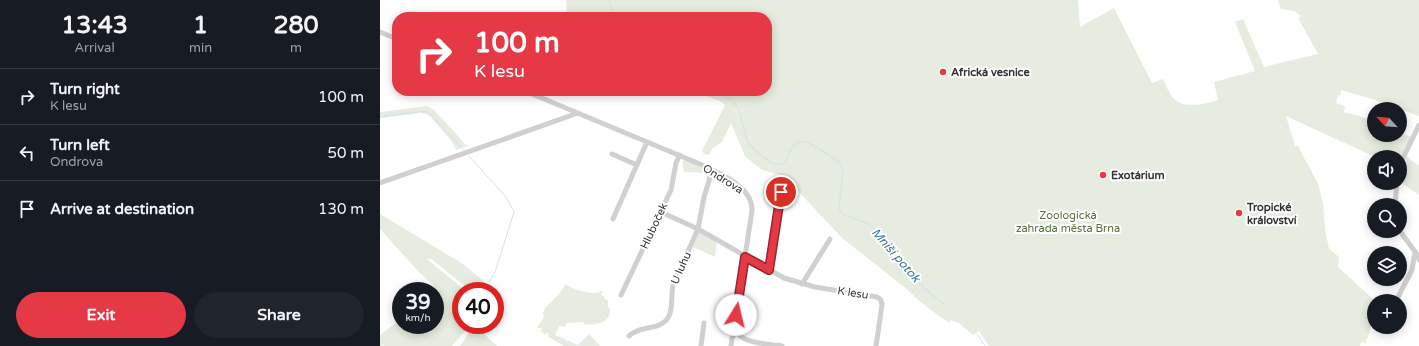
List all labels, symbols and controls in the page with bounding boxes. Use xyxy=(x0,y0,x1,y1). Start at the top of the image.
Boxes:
text: 13:43 xyxy=(61,11,128,40)
text: 1 xyxy=(193,11,208,40)
text: 280 xyxy=(273,11,319,40)
text: 100 m xyxy=(474,26,560,60)
icon: right xyxy=(408,28,460,80)
text: Arrival xyxy=(74,40,115,56)
text: min xyxy=(189,40,212,56)
text: m xyxy=(290,40,302,56)
text: K lesu xyxy=(474,60,525,82)
place label: Africká vesnice xyxy=(951,66,1030,79)
marker: Africká vesnice xyxy=(938,67,948,77)
text: Turn right xyxy=(50,80,120,98)
icon: right xyxy=(16,86,38,108)
text: 100 m xyxy=(318,88,364,106)
text: K lesu xyxy=(50,98,87,114)
north arrow xyxy=(1367,102,1407,142)
map controls xyxy=(1367,102,1407,334)
text: Turn left xyxy=(50,136,110,154)
icon: left xyxy=(16,142,38,164)
text: 50 m xyxy=(327,144,364,162)
button: sound xyxy=(1367,150,1407,190)
text: Ondrova xyxy=(50,154,103,170)
street label: Ondrova xyxy=(700,162,746,196)
place label: Exotárium xyxy=(1111,169,1165,182)
marker: Exotárium xyxy=(1098,170,1108,180)
pin xyxy=(764,175,798,209)
icon: arrive xyxy=(770,181,792,203)
icon: arrive xyxy=(16,198,38,220)
button: search xyxy=(1367,198,1407,238)
text: Arrive at destination xyxy=(50,200,194,218)
text: 130 m xyxy=(318,200,364,218)
street label: Hluboček xyxy=(638,201,670,251)
place label: Tropické království xyxy=(1246,201,1297,227)
marker: Tropické království xyxy=(1234,208,1244,218)
park label: Zoologická zahrada města Brna xyxy=(1016,209,1120,235)
water label: Mniší potok xyxy=(869,225,924,286)
button: layers xyxy=(1367,246,1407,286)
street label: U luhu xyxy=(668,250,694,286)
speed limit sign: 40 xyxy=(452,282,504,334)
street label: K lesu xyxy=(837,284,869,302)
text: 39 xyxy=(405,291,431,315)
button: Exit xyxy=(16,292,186,338)
button: Share xyxy=(194,292,364,338)
position arrow xyxy=(715,294,757,336)
button: + xyxy=(1367,294,1407,334)
text: km/h xyxy=(405,312,431,324)

